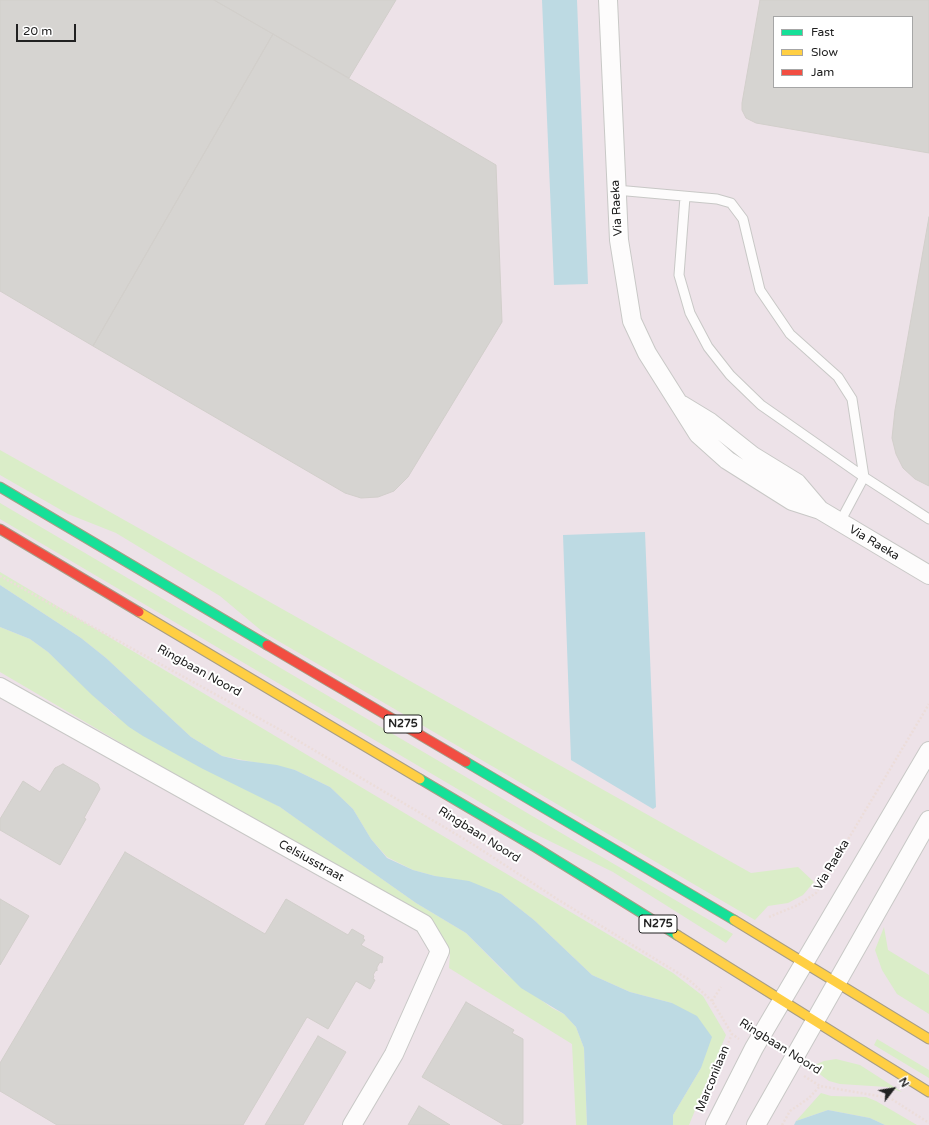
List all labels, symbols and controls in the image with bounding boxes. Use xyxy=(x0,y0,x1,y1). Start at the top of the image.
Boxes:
scale bar xyxy=(18,16,78,42)
legend xyxy=(773,16,913,88)
text: 20 m xyxy=(23,24,52,38)
text: Fast xyxy=(811,25,834,39)
text: Slow xyxy=(811,45,838,59)
text: Jam xyxy=(811,65,834,79)
street label: Via Raeka xyxy=(608,180,626,236)
street label: Via Raeka xyxy=(846,522,902,564)
street label: Ringbaan Noord xyxy=(154,642,244,700)
road number: N275 xyxy=(384,715,422,733)
street label: Ringbaan Noord xyxy=(435,804,523,866)
street label: Celsiusstraat xyxy=(276,837,346,885)
street label: Via Raeka xyxy=(811,837,853,893)
road number: N275 xyxy=(639,915,677,933)
street label: Ringbaan Noord xyxy=(736,1016,824,1078)
street label: Marconilaan xyxy=(693,1044,733,1114)
north arrow xyxy=(873,1069,913,1109)
text: N xyxy=(896,1075,912,1090)

